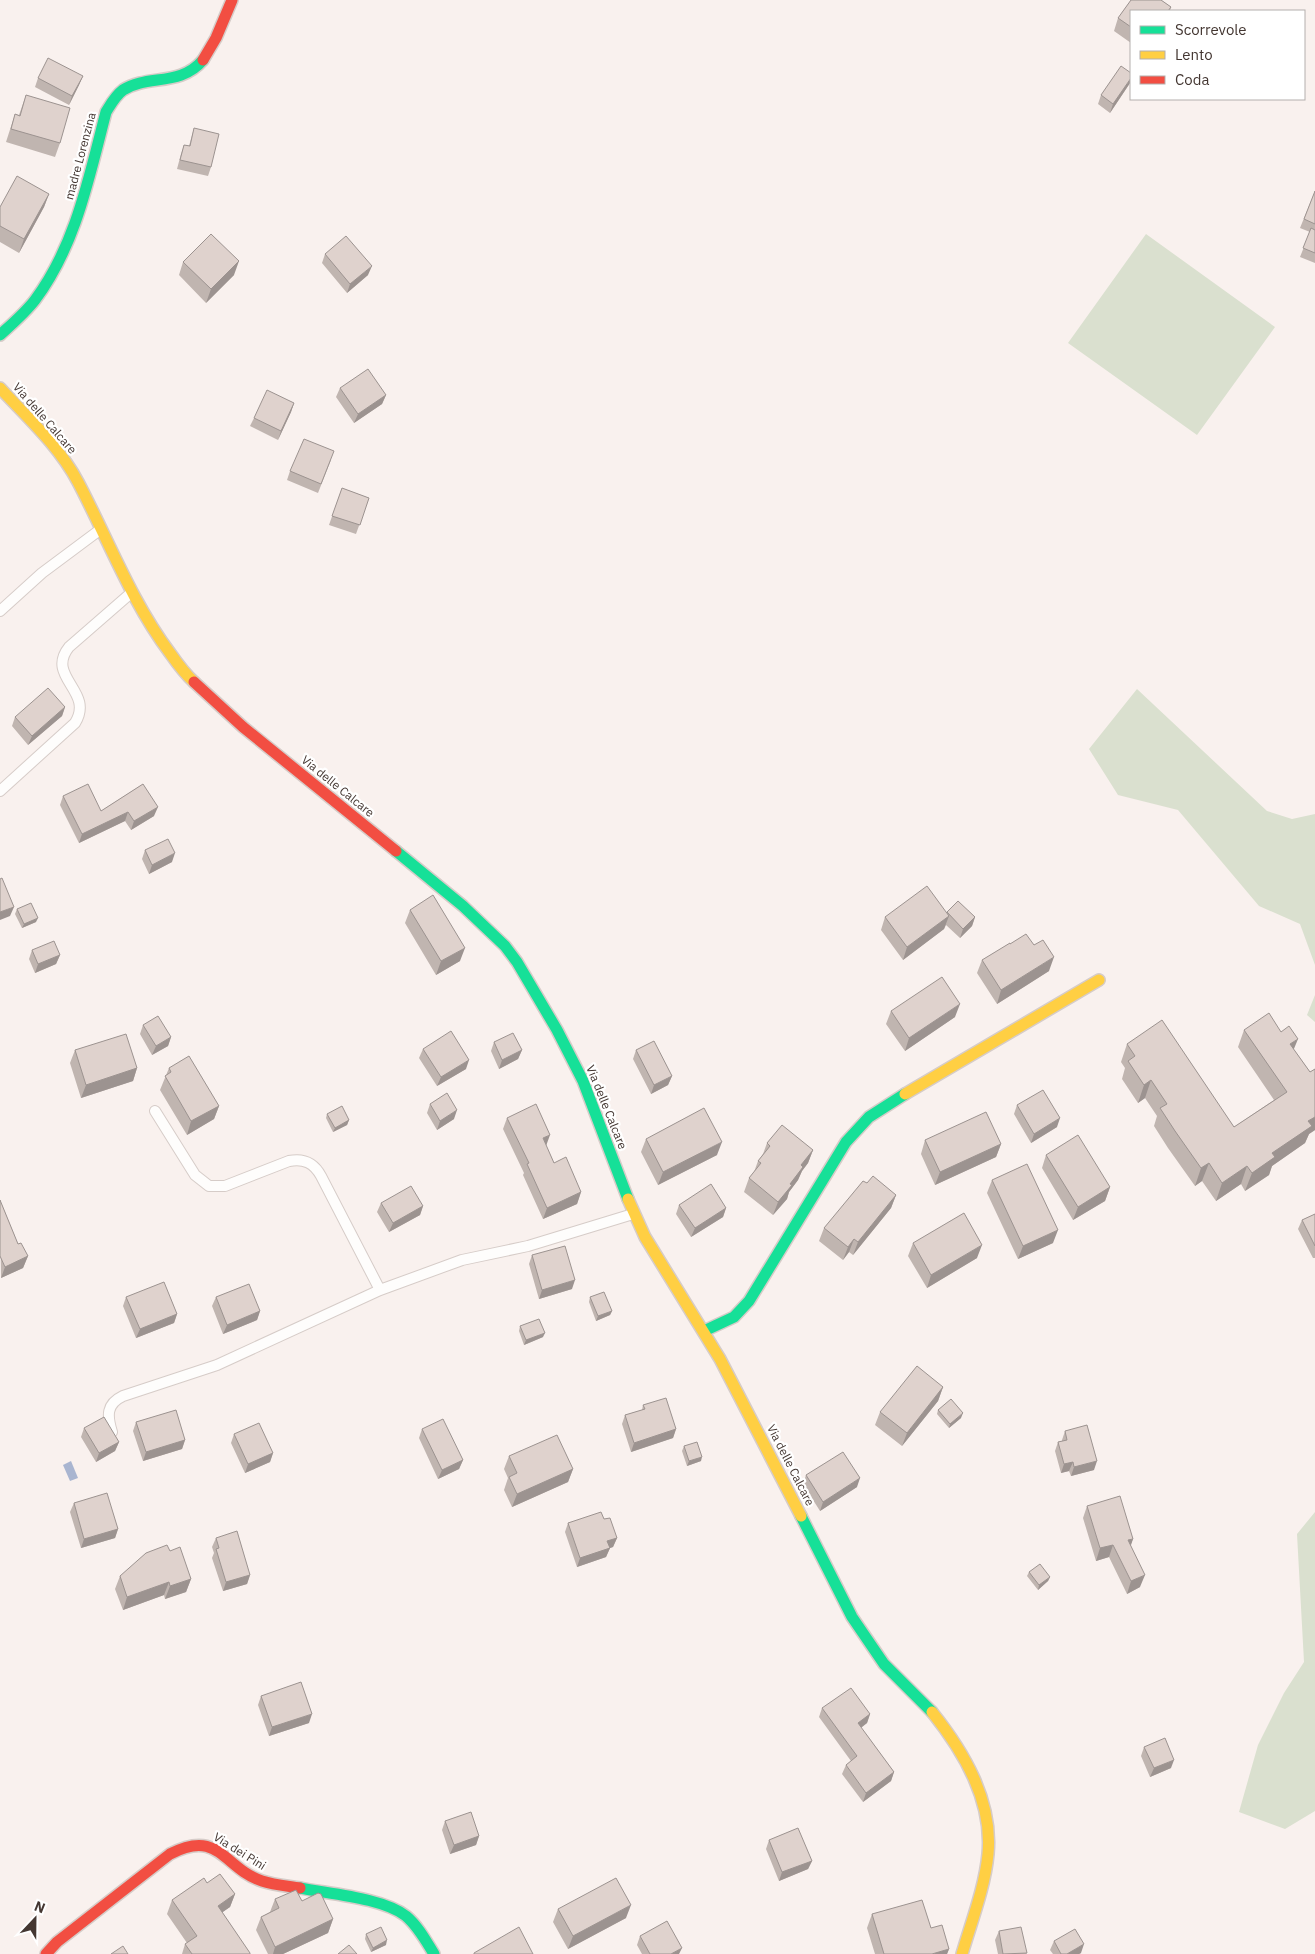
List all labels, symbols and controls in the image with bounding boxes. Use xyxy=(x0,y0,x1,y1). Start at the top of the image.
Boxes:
legend xyxy=(1130,10,1305,100)
text: Scorrevole xyxy=(1175,20,1247,39)
text: Lento xyxy=(1175,45,1213,64)
text: Coda xyxy=(1175,70,1209,89)
street label: madre Lorenzina xyxy=(61,110,99,201)
street label: Via delle Calcare xyxy=(10,379,80,457)
street label: Via delle Calcare xyxy=(299,752,378,820)
street label: Via delle Calcare xyxy=(583,1063,631,1152)
street label: Via delle Calcare xyxy=(764,1422,818,1509)
street label: Via dei Pini xyxy=(211,1829,269,1873)
north arrow xyxy=(10,1894,60,1944)
text: N xyxy=(32,1897,48,1917)

